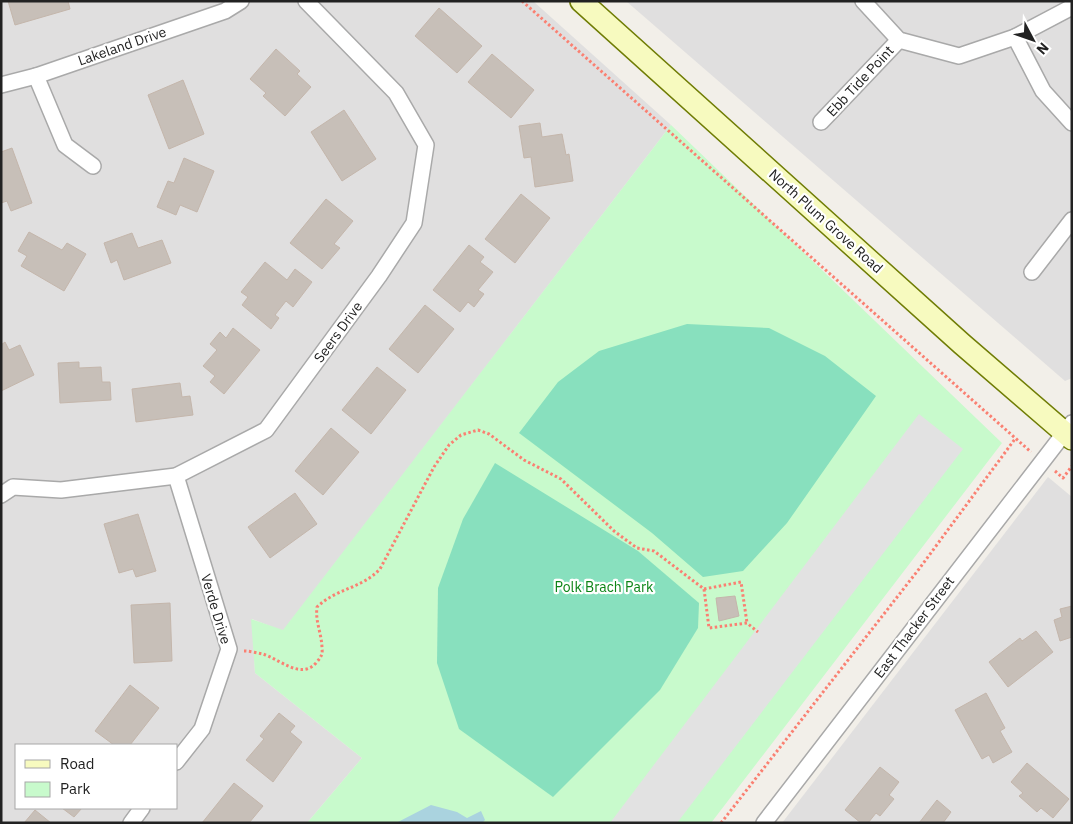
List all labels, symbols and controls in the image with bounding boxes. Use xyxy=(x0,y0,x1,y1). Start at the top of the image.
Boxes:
north arrow xyxy=(1008,15,1058,65)
street label: Lakeland Drive xyxy=(75,22,169,70)
text: N xyxy=(1033,39,1053,58)
street label: Ebb Tide Point xyxy=(822,42,898,120)
street label: North Plum Grove Road xyxy=(765,165,887,277)
street label: Seers Drive xyxy=(310,298,366,366)
street label: Verde Drive xyxy=(197,572,235,647)
street label: East Thacker Street xyxy=(870,573,958,681)
park label: Polk Brach Park xyxy=(555,578,654,596)
legend xyxy=(15,744,178,809)
text: Road xyxy=(60,754,95,773)
text: Park xyxy=(60,779,90,798)

